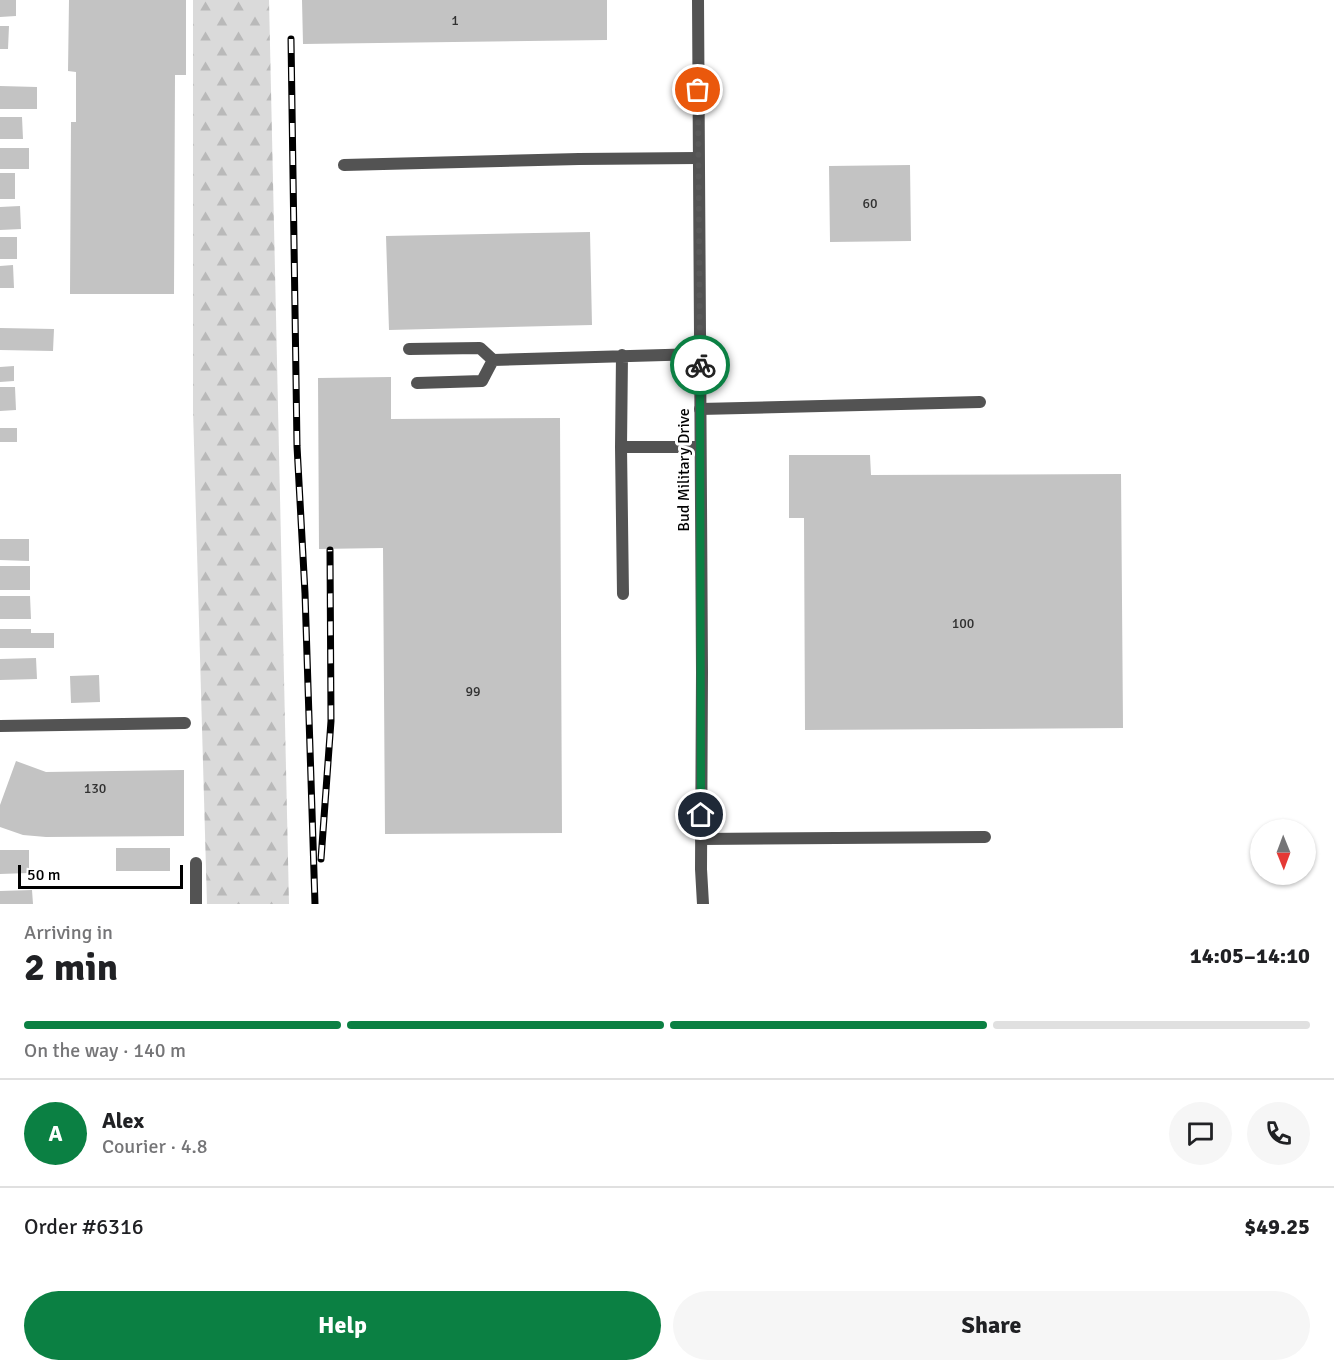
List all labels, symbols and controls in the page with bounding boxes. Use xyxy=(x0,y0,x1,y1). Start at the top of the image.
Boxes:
house number: 1 xyxy=(451,12,459,29)
pin xyxy=(672,64,723,115)
icon: bag xyxy=(681,73,714,106)
house number: 60 xyxy=(862,195,878,212)
courier xyxy=(670,335,730,395)
icon: bike xyxy=(684,349,717,382)
street label: Bud Military Drive xyxy=(674,408,694,532)
house number: 100 xyxy=(952,615,974,632)
house number: 99 xyxy=(465,683,481,700)
house number: 130 xyxy=(84,780,106,797)
pin xyxy=(675,789,726,840)
icon: home xyxy=(684,798,717,831)
north arrow xyxy=(1250,819,1316,885)
map controls xyxy=(1250,819,1316,885)
scale bar xyxy=(18,862,183,890)
text: 50 m xyxy=(27,865,61,885)
text: Arriving in xyxy=(24,920,113,945)
text: 14:05–14:10 xyxy=(1190,942,1310,969)
text: 2 min xyxy=(24,943,118,991)
text: On the way · 140 m xyxy=(24,1038,186,1063)
button: chat xyxy=(1169,1102,1232,1165)
button: phone xyxy=(1247,1102,1310,1165)
text: Alex xyxy=(102,1107,144,1134)
text: A xyxy=(48,1120,63,1147)
text: Courier · 4.8 xyxy=(102,1134,208,1159)
text: Order #6316 xyxy=(24,1213,144,1240)
text: $49.25 xyxy=(1244,1213,1310,1240)
button: Help xyxy=(24,1291,661,1360)
button: Share xyxy=(673,1291,1310,1360)

